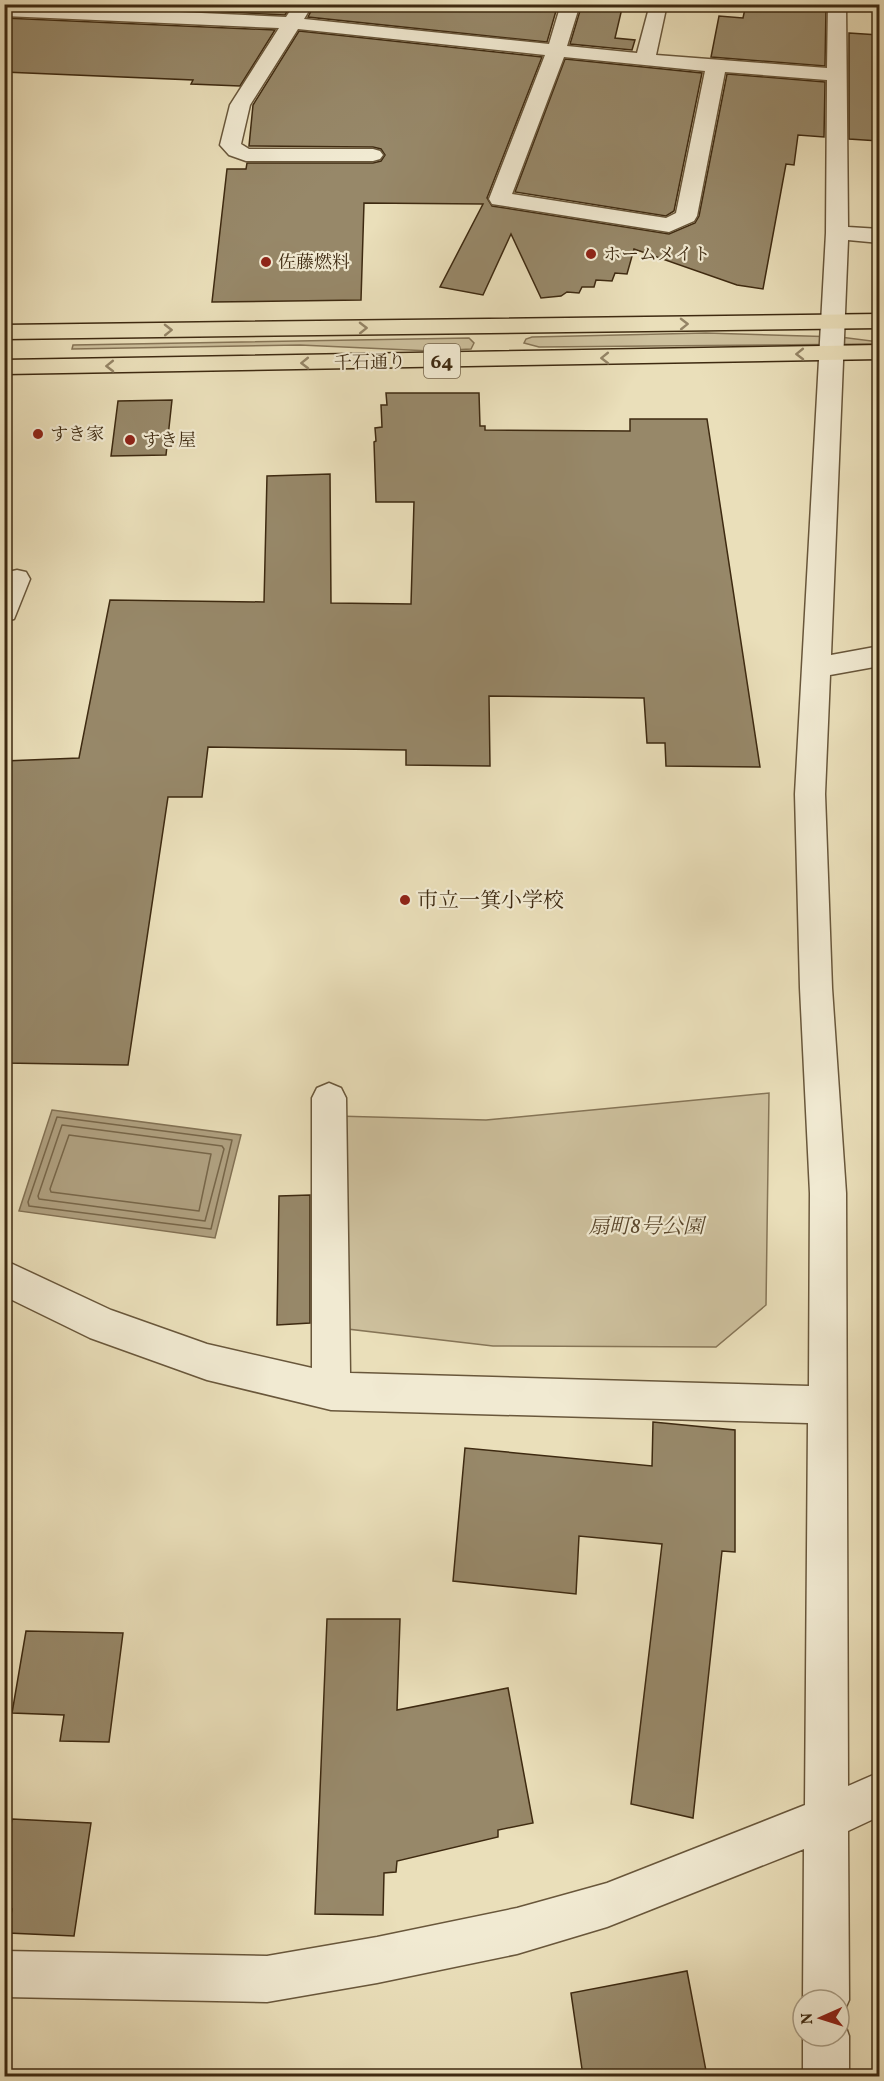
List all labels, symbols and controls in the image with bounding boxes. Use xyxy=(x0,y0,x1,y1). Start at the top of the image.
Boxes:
place label: ホームメイト xyxy=(603,243,711,268)
marker: ホームメイト xyxy=(584,247,598,261)
place label: 佐藤燃料 xyxy=(278,251,350,276)
marker: 佐藤燃料 xyxy=(259,255,273,269)
one-way arrow xyxy=(679,318,688,330)
one-way arrow xyxy=(358,322,367,334)
one-way arrow xyxy=(163,324,172,336)
road number: 64 xyxy=(424,344,460,378)
one-way arrow xyxy=(796,348,805,360)
street label: 千石通り xyxy=(334,350,406,377)
one-way arrow xyxy=(601,352,610,364)
one-way arrow xyxy=(301,357,310,369)
one-way arrow xyxy=(106,360,115,372)
place label: すき家 xyxy=(50,423,104,448)
marker: すき家 xyxy=(31,427,45,441)
place label: すき屋 xyxy=(142,429,196,454)
marker: すき屋 xyxy=(123,433,137,447)
place label: 市立一箕小学校 xyxy=(417,887,564,916)
marker: 市立一箕小学校 xyxy=(398,893,412,907)
park label: 扇町8号公園 xyxy=(588,1213,707,1242)
north arrow xyxy=(791,1988,851,2048)
text: N xyxy=(797,2012,819,2025)

